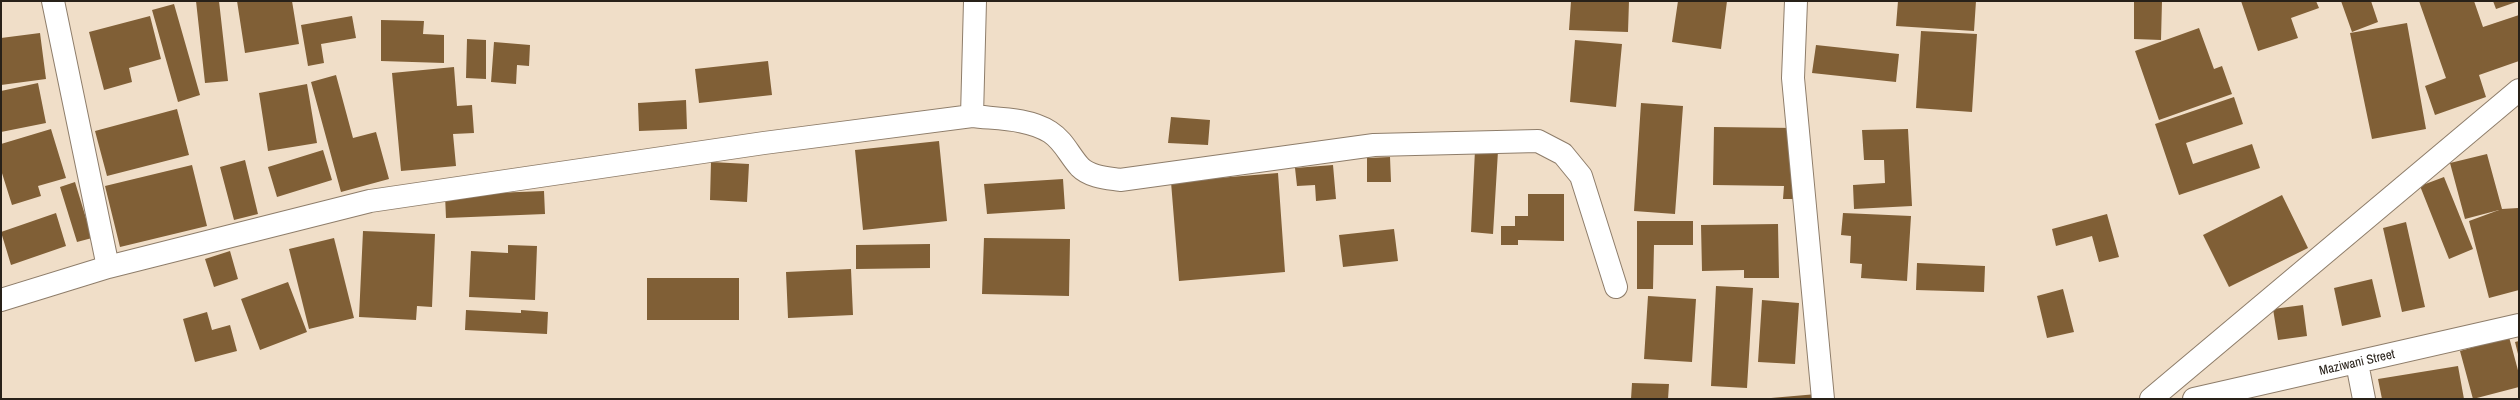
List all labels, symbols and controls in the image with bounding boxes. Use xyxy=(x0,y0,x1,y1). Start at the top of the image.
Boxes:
street label: Maziwani Street xyxy=(2318,347,2396,379)

